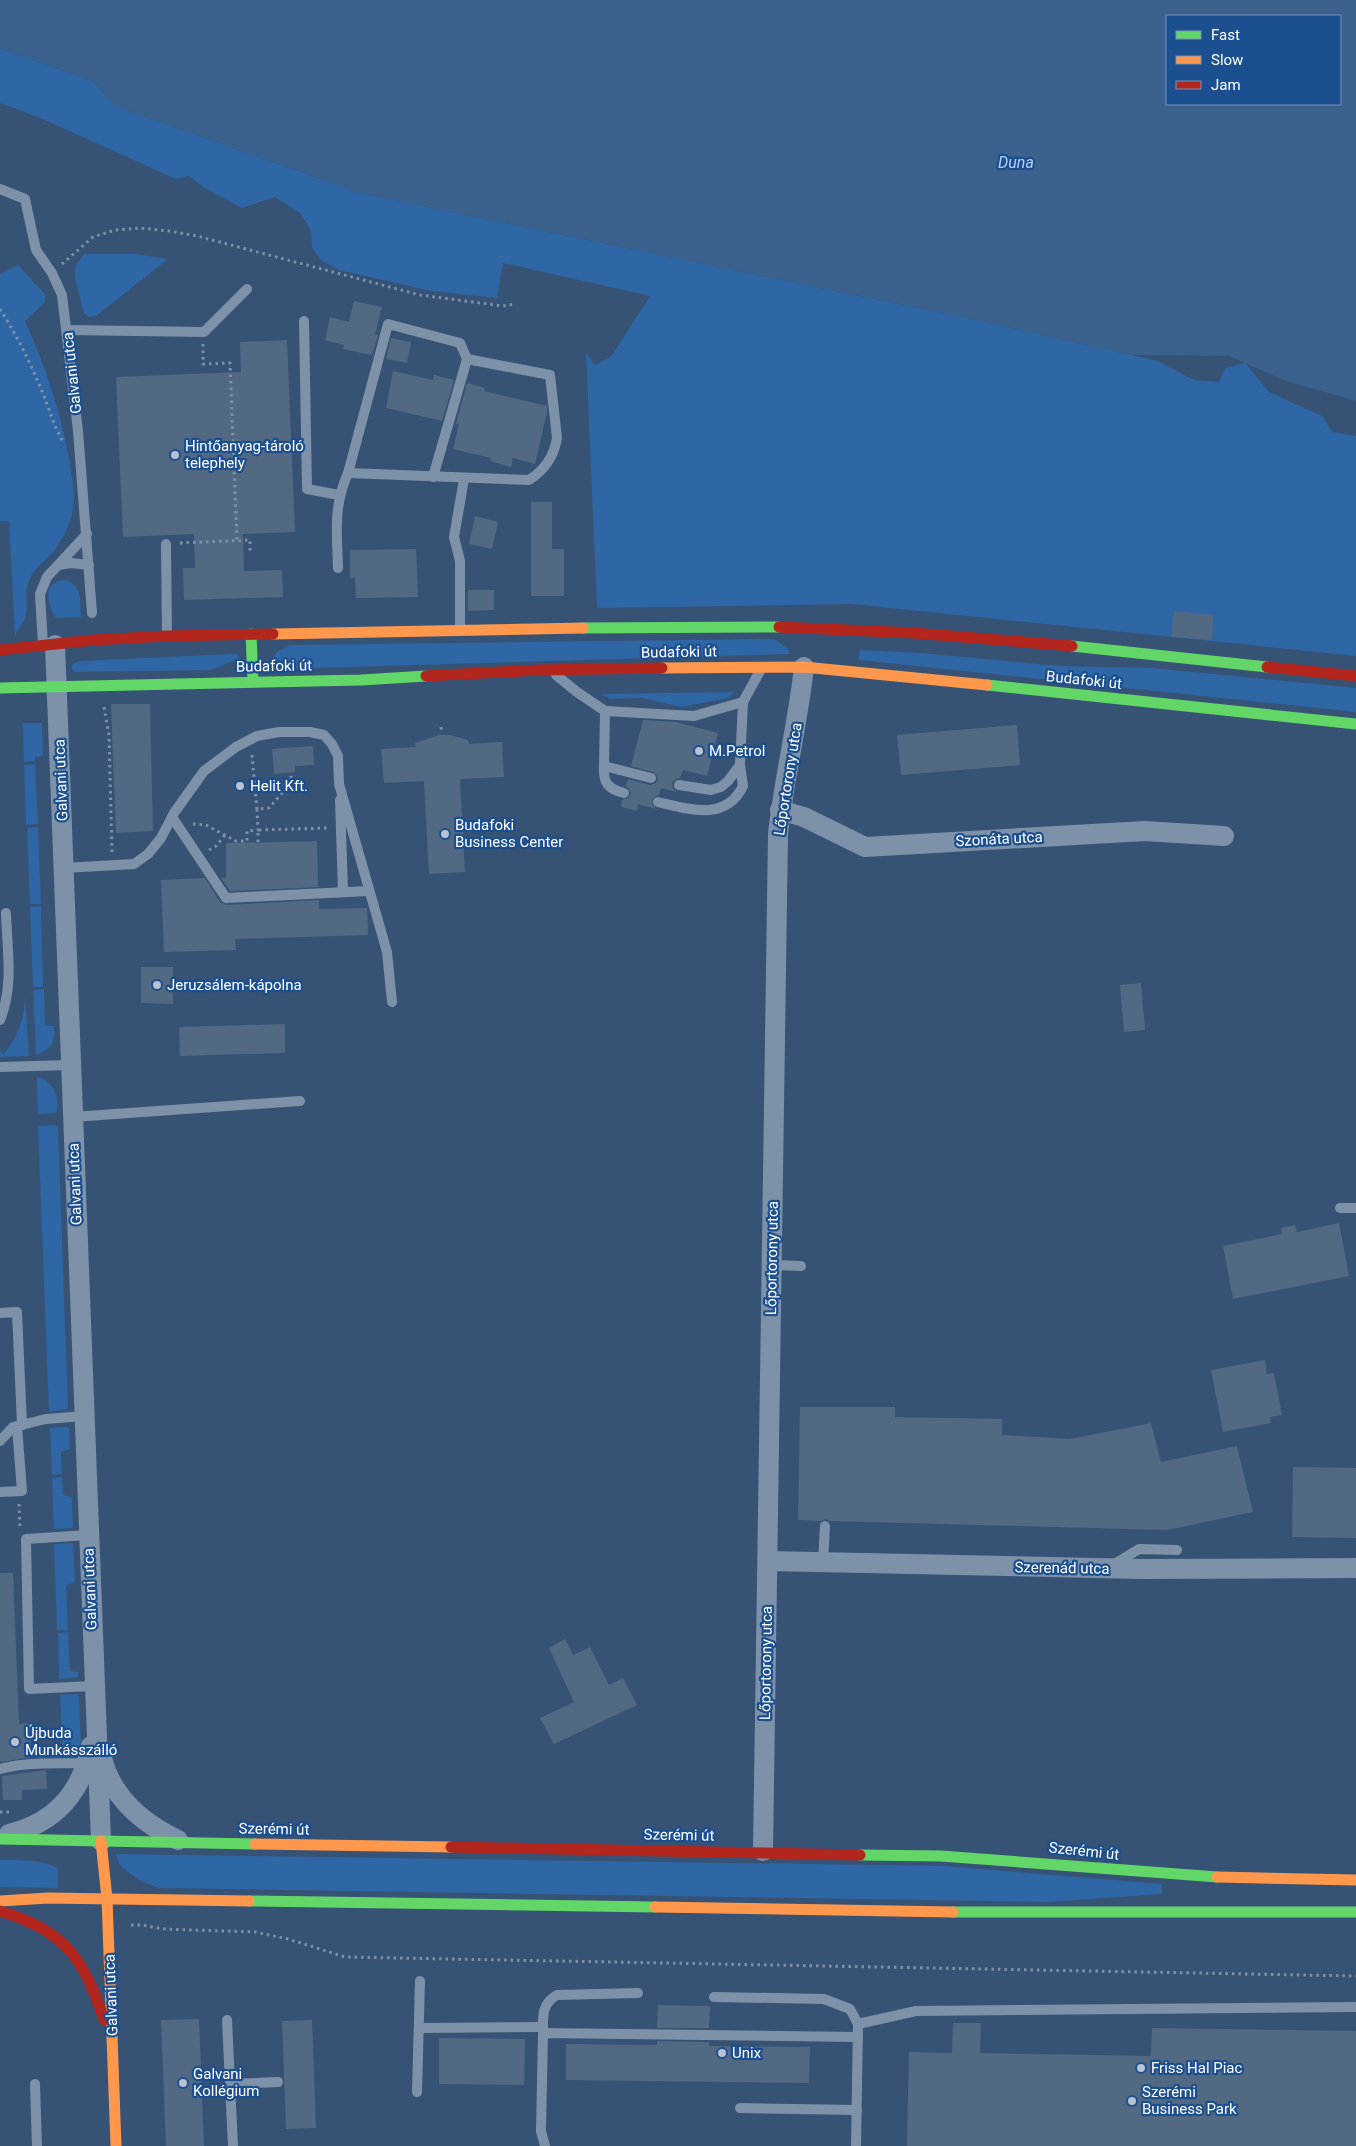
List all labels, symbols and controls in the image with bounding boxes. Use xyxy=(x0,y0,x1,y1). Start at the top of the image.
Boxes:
legend xyxy=(1166,15,1341,105)
text: Fast xyxy=(1211,26,1240,44)
text: Slow xyxy=(1211,51,1243,69)
text: Jam xyxy=(1211,76,1241,94)
water label: Duna xyxy=(998,153,1034,172)
street label: Galvani utca xyxy=(59,331,85,415)
place label: Hintőanyag-tároló telephely xyxy=(185,437,304,472)
marker: Hintőanyag-tároló telephely xyxy=(169,449,181,461)
street label: Budafoki út xyxy=(641,642,717,662)
street label: Budafoki út xyxy=(236,656,312,676)
street label: Budafoki út xyxy=(1045,667,1123,693)
street label: Lőportorony utca xyxy=(770,721,806,837)
street label: Galvani utca xyxy=(51,739,71,821)
place label: M.Petrol xyxy=(709,742,765,760)
marker: M.Petrol xyxy=(693,745,705,757)
place label: Helit Kft. xyxy=(250,777,308,795)
marker: Helit Kft. xyxy=(234,780,246,792)
place label: Budafoki Business Center xyxy=(455,816,563,851)
marker: Budafoki Business Center xyxy=(439,828,451,840)
street label: Szonáta utca xyxy=(955,828,1043,850)
place label: Jeruzsálem-kápolna xyxy=(167,976,302,994)
marker: Jeruzsálem-kápolna xyxy=(151,979,163,991)
street label: Galvani utca xyxy=(65,1143,85,1225)
street label: Lőportorony utca xyxy=(762,1201,782,1315)
street label: Galvani utca xyxy=(80,1548,100,1630)
street label: Szerenád utca xyxy=(1014,1558,1110,1578)
street label: Lőportorony utca xyxy=(756,1606,776,1720)
place label: Újbuda Munkásszálló xyxy=(25,1724,117,1759)
marker: Újbuda Munkásszálló xyxy=(9,1736,21,1748)
street label: Szerémi út xyxy=(238,1819,310,1839)
street label: Szerémi út xyxy=(643,1825,715,1845)
street label: Szerémi út xyxy=(1048,1838,1120,1864)
street label: Galvani utca xyxy=(101,1954,121,2036)
place label: Unix xyxy=(732,2044,762,2062)
marker: Unix xyxy=(716,2047,728,2059)
place label: Friss Hal Piac xyxy=(1151,2059,1243,2077)
marker: Friss Hal Piac xyxy=(1135,2062,1147,2074)
place label: Galvani Kollégium xyxy=(193,2065,260,2100)
marker: Galvani Kollégium xyxy=(177,2077,189,2089)
place label: Szerémi Business Park xyxy=(1142,2083,1237,2118)
marker: Szerémi Business Park xyxy=(1126,2095,1138,2107)

